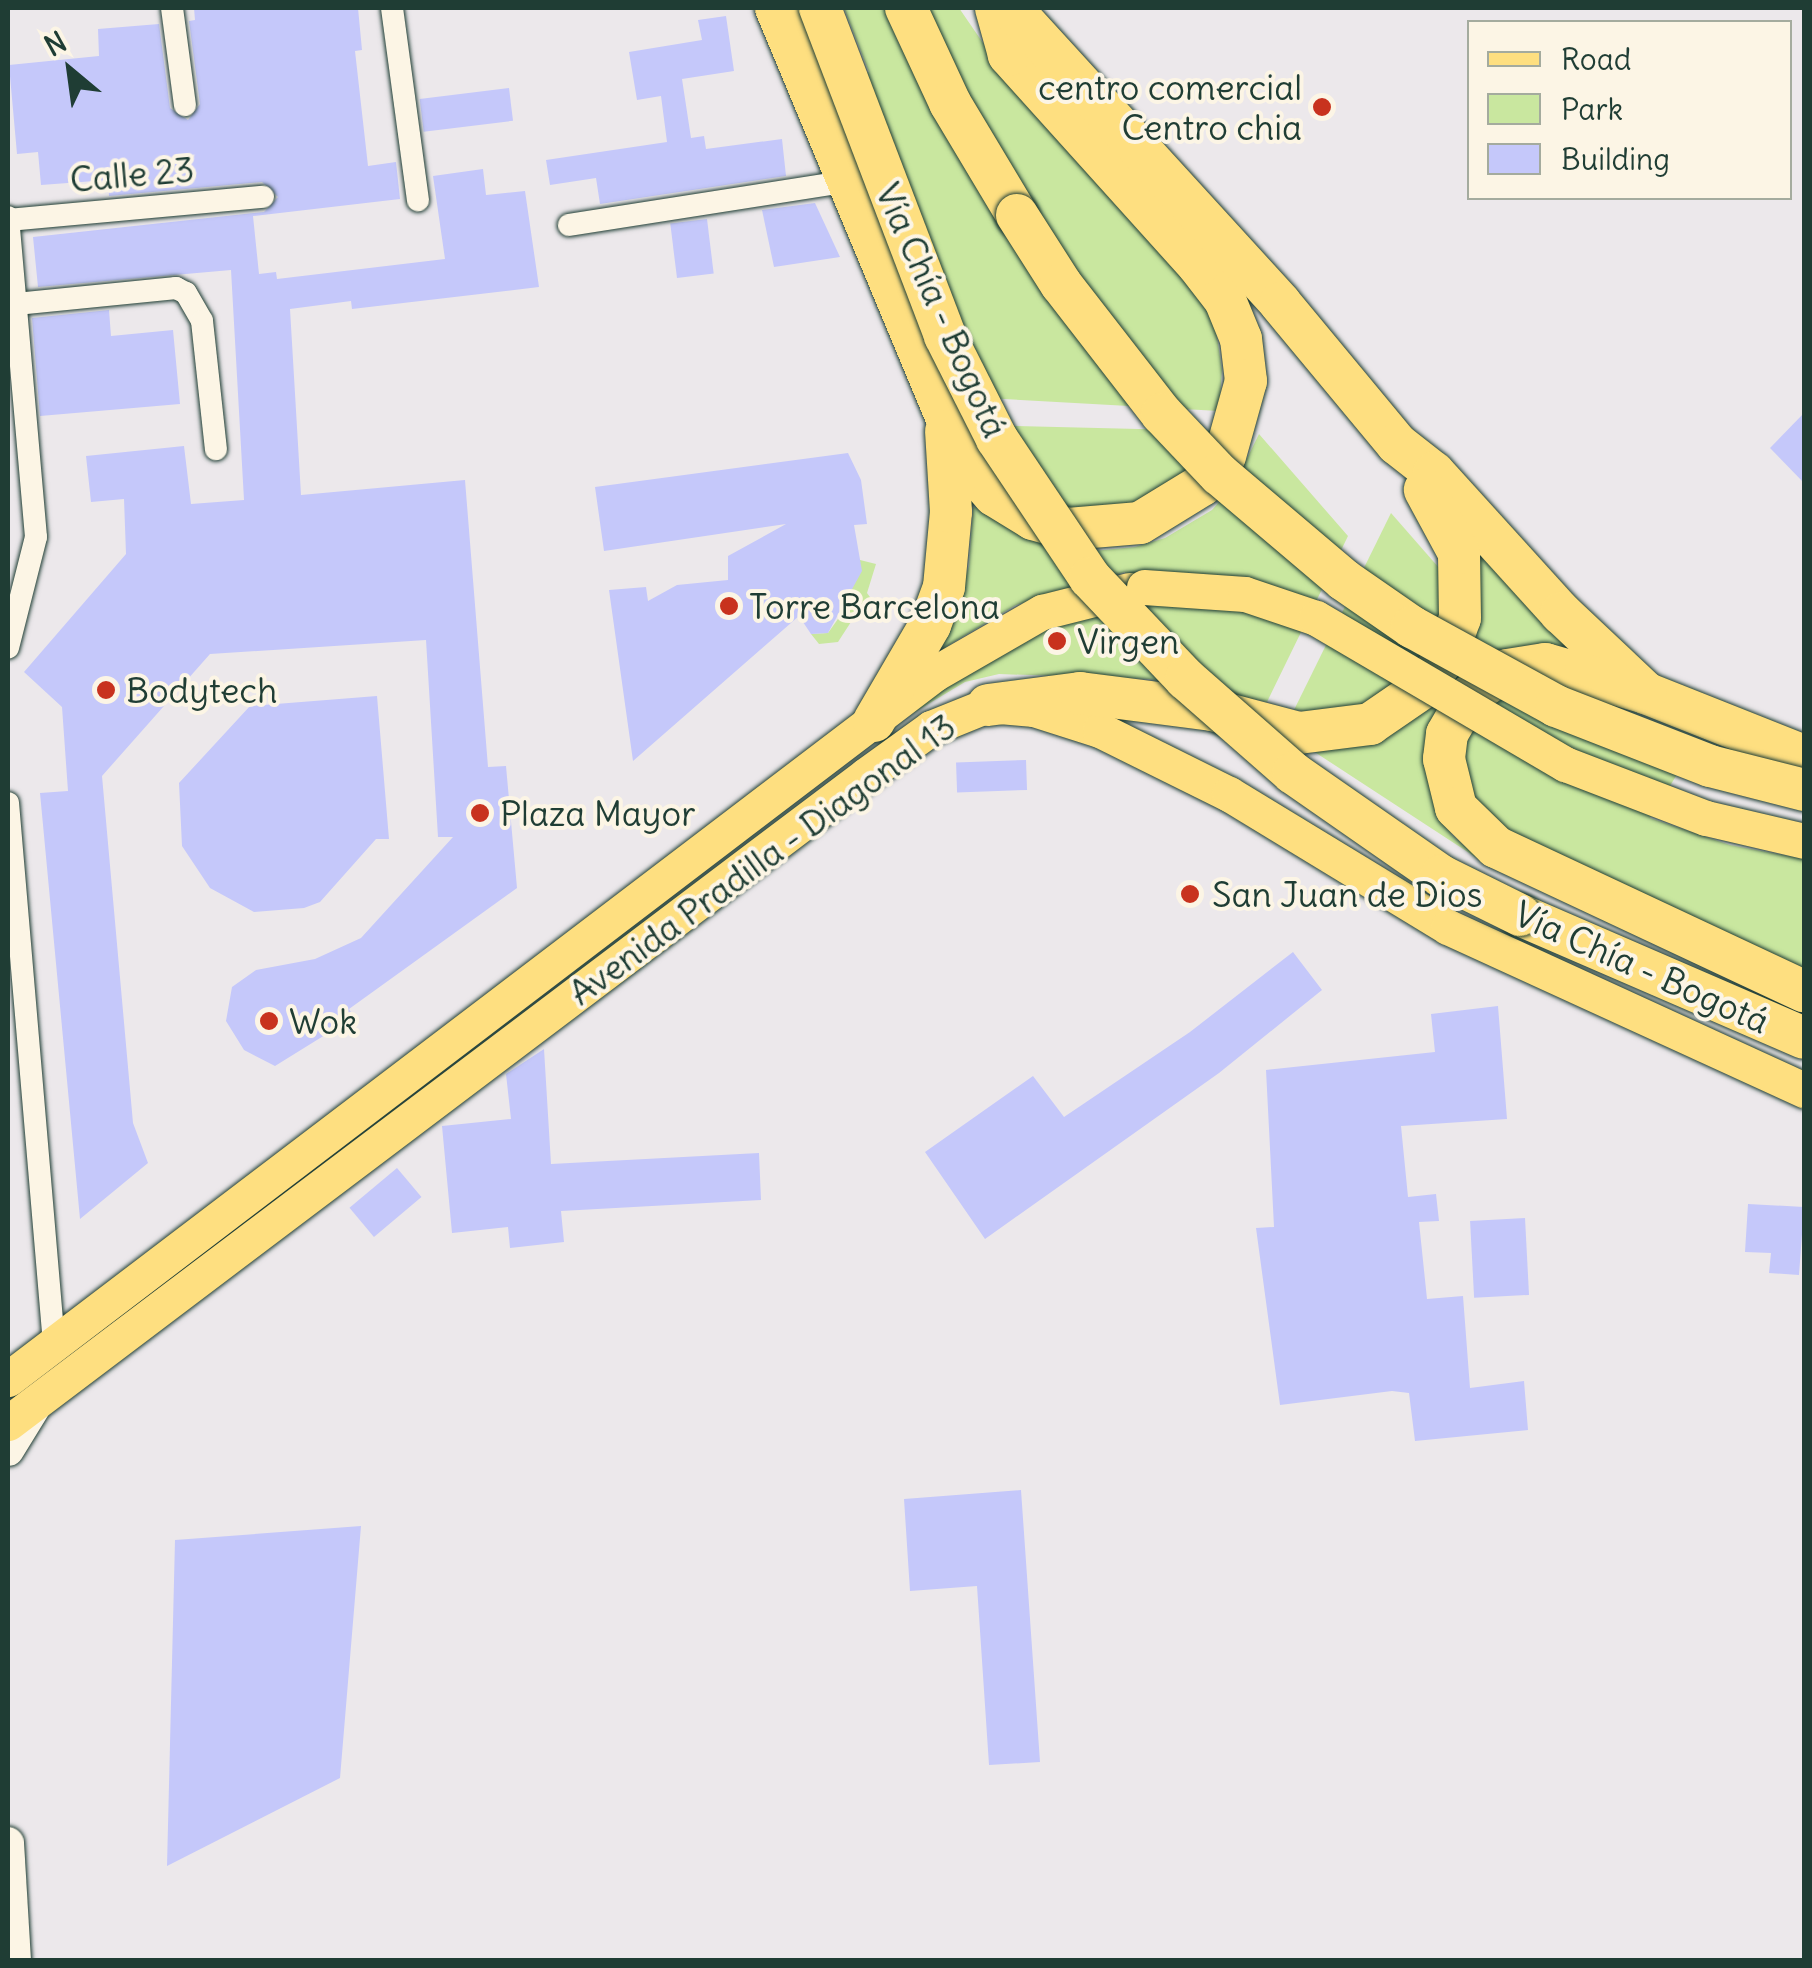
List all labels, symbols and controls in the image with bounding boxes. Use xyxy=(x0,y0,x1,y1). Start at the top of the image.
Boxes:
north arrow xyxy=(20,20,120,120)
legend xyxy=(1467,20,1792,200)
text: N xyxy=(38,23,73,64)
text: Road xyxy=(1561,40,1631,78)
place label: centro comercial Centro chia xyxy=(1038,66,1302,148)
text: Park xyxy=(1561,90,1623,128)
marker: centro comercial Centro chia xyxy=(1311,96,1333,118)
text: Building xyxy=(1561,140,1670,178)
street label: Calle 23 xyxy=(68,148,196,200)
street label: Vía Chía - Bogotá xyxy=(867,176,1017,444)
place label: Torre Barcelona xyxy=(749,585,1000,627)
marker: Torre Barcelona xyxy=(718,595,740,617)
place label: Virgen xyxy=(1077,620,1179,662)
marker: Virgen xyxy=(1046,630,1068,652)
place label: Bodytech xyxy=(126,669,277,711)
marker: Bodytech xyxy=(95,679,117,701)
street label: Avenida Pradilla - Diagonal 13 xyxy=(561,705,963,1013)
place label: Plaza Mayor xyxy=(500,792,695,834)
marker: Plaza Mayor xyxy=(469,802,491,824)
place label: San Juan de Dios xyxy=(1212,873,1483,915)
marker: San Juan de Dios xyxy=(1177,881,1203,907)
street label: Vía Chía - Bogotá xyxy=(1508,892,1776,1042)
place label: Wok xyxy=(289,1000,357,1042)
marker: Wok xyxy=(258,1010,280,1032)

